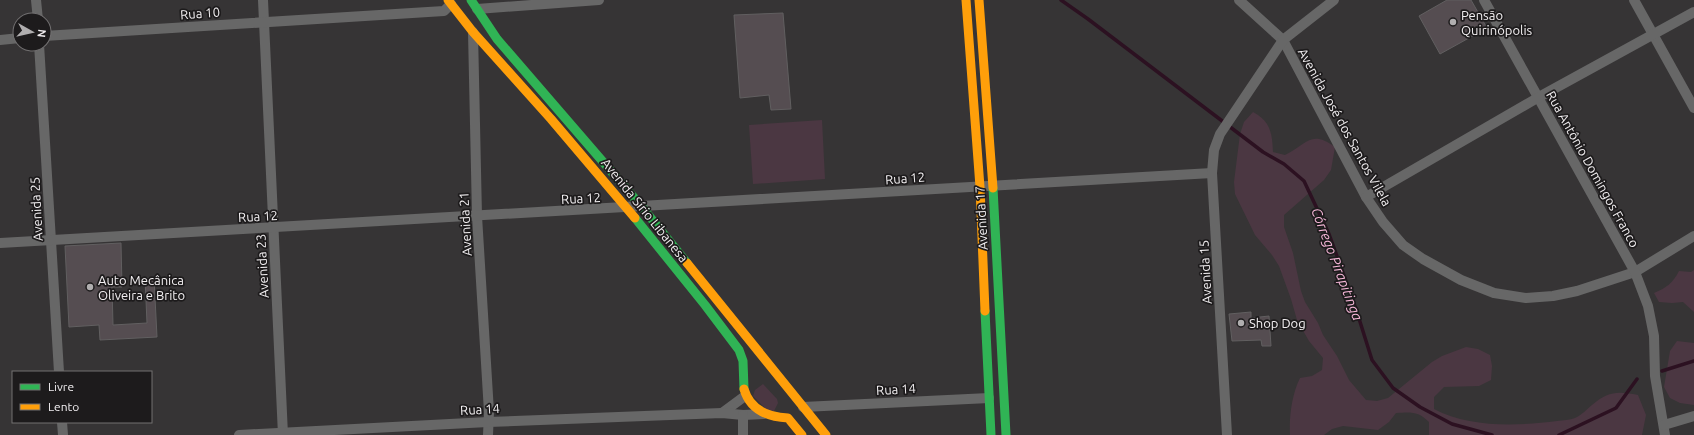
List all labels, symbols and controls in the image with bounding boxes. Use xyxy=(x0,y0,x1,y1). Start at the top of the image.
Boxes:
street label: Rua 10 xyxy=(180,5,220,21)
place label: Pensão Quirinópolis xyxy=(1461,8,1533,38)
north arrow xyxy=(12,12,52,52)
marker: Pensão Quirinópolis xyxy=(1448,17,1458,27)
text: N xyxy=(35,28,48,38)
street label: Avenida José dos Santos Vilela xyxy=(1296,46,1394,208)
street label: Rua Antônio Domingos Franco xyxy=(1544,88,1642,250)
street label: Avenida Sírio Libanesa xyxy=(599,155,691,265)
street label: Rua 12 xyxy=(885,170,925,186)
street label: Avenida 25 xyxy=(27,177,45,241)
street label: Avenida 17 xyxy=(972,186,990,250)
street label: Rua 12 xyxy=(561,190,601,206)
street label: Avenida 21 xyxy=(456,192,474,256)
water label: Córrego Pirapitinga xyxy=(1308,205,1366,323)
street label: Rua 12 xyxy=(238,208,278,224)
street label: Avenida 23 xyxy=(253,234,271,298)
street label: Avenida 15 xyxy=(1196,240,1214,304)
place label: Auto Mecânica Oliveira e Brito xyxy=(98,273,185,302)
marker: Auto Mecânica Oliveira e Brito xyxy=(85,282,95,292)
place label: Shop Dog xyxy=(1249,316,1306,330)
marker: Shop Dog xyxy=(1236,318,1246,328)
legend xyxy=(12,371,152,423)
text: Livre xyxy=(48,380,74,393)
street label: Rua 14 xyxy=(876,381,916,397)
text: Lento xyxy=(48,400,79,413)
street label: Rua 14 xyxy=(460,401,500,417)

